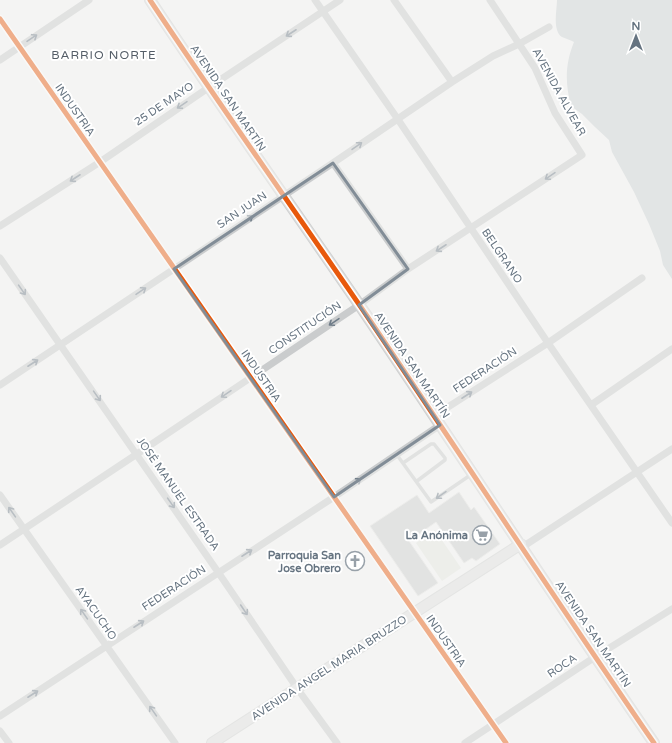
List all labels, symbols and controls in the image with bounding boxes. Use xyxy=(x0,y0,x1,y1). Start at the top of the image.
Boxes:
north arrow xyxy=(616,16,656,56)
text: N xyxy=(632,20,640,33)
one-way arrow xyxy=(286,29,297,37)
one-way arrow xyxy=(27,34,38,42)
street label: AVENIDA SAN MARTÍN xyxy=(188,42,269,154)
street label: AVENIDA ALVEAR xyxy=(530,46,589,138)
district label: BARRIO NORTE xyxy=(51,48,157,62)
street label: 25 DE MAYO xyxy=(132,79,196,129)
street label: INDUSTRIA xyxy=(52,81,98,139)
one-way arrow xyxy=(177,101,188,109)
one-way arrow xyxy=(351,142,362,151)
one-way arrow xyxy=(544,172,555,180)
one-way arrow xyxy=(70,174,81,182)
street label: SAN JUAN xyxy=(215,189,269,231)
one-way arrow xyxy=(243,215,254,223)
street label: BELGRANO xyxy=(479,226,525,286)
one-way arrow xyxy=(436,244,447,252)
one-way arrow xyxy=(18,284,26,295)
one-way arrow xyxy=(135,287,146,295)
street label: CONSTITUCIÓN xyxy=(266,298,344,357)
street label: AVENIDA SAN MARTÍN xyxy=(372,309,453,421)
one-way arrow xyxy=(329,318,340,326)
street label: FEDERACIÓN xyxy=(450,344,519,395)
street label: INDUSTRIA xyxy=(238,347,284,405)
one-way arrow xyxy=(27,359,38,368)
one-way arrow xyxy=(221,390,232,399)
one-way arrow xyxy=(461,390,473,398)
one-way arrow xyxy=(93,391,101,402)
street label: JOSÉ MANUEL ESTRADA xyxy=(134,434,223,553)
one-way arrow xyxy=(350,478,361,486)
one-way arrow xyxy=(435,491,446,499)
one-way arrow xyxy=(167,497,175,508)
one-way arrow xyxy=(8,507,16,518)
supermarket icon: La Anónima xyxy=(471,524,493,546)
place label: La Anónima xyxy=(405,529,468,542)
one-way arrow xyxy=(242,549,253,557)
place label: Parroquia San Jose Obrero xyxy=(268,549,341,575)
church icon: Parroquia San Jose Obrero xyxy=(344,550,366,572)
street label: FEDERACIÓN xyxy=(139,562,208,613)
street label: AVENIDA SAN MARTÍN xyxy=(553,578,634,690)
street label: AYACUCHO xyxy=(73,584,119,643)
one-way arrow xyxy=(240,605,248,616)
one-way arrow xyxy=(80,609,88,620)
street label: INDUSTRIA xyxy=(423,612,469,670)
street label: AVENIDA ANGEL MARIA BRUZZO xyxy=(249,613,409,723)
one-way arrow xyxy=(133,620,145,628)
street label: ROCA xyxy=(545,651,579,681)
one-way arrow xyxy=(27,690,38,699)
one-way arrow xyxy=(149,706,157,717)

